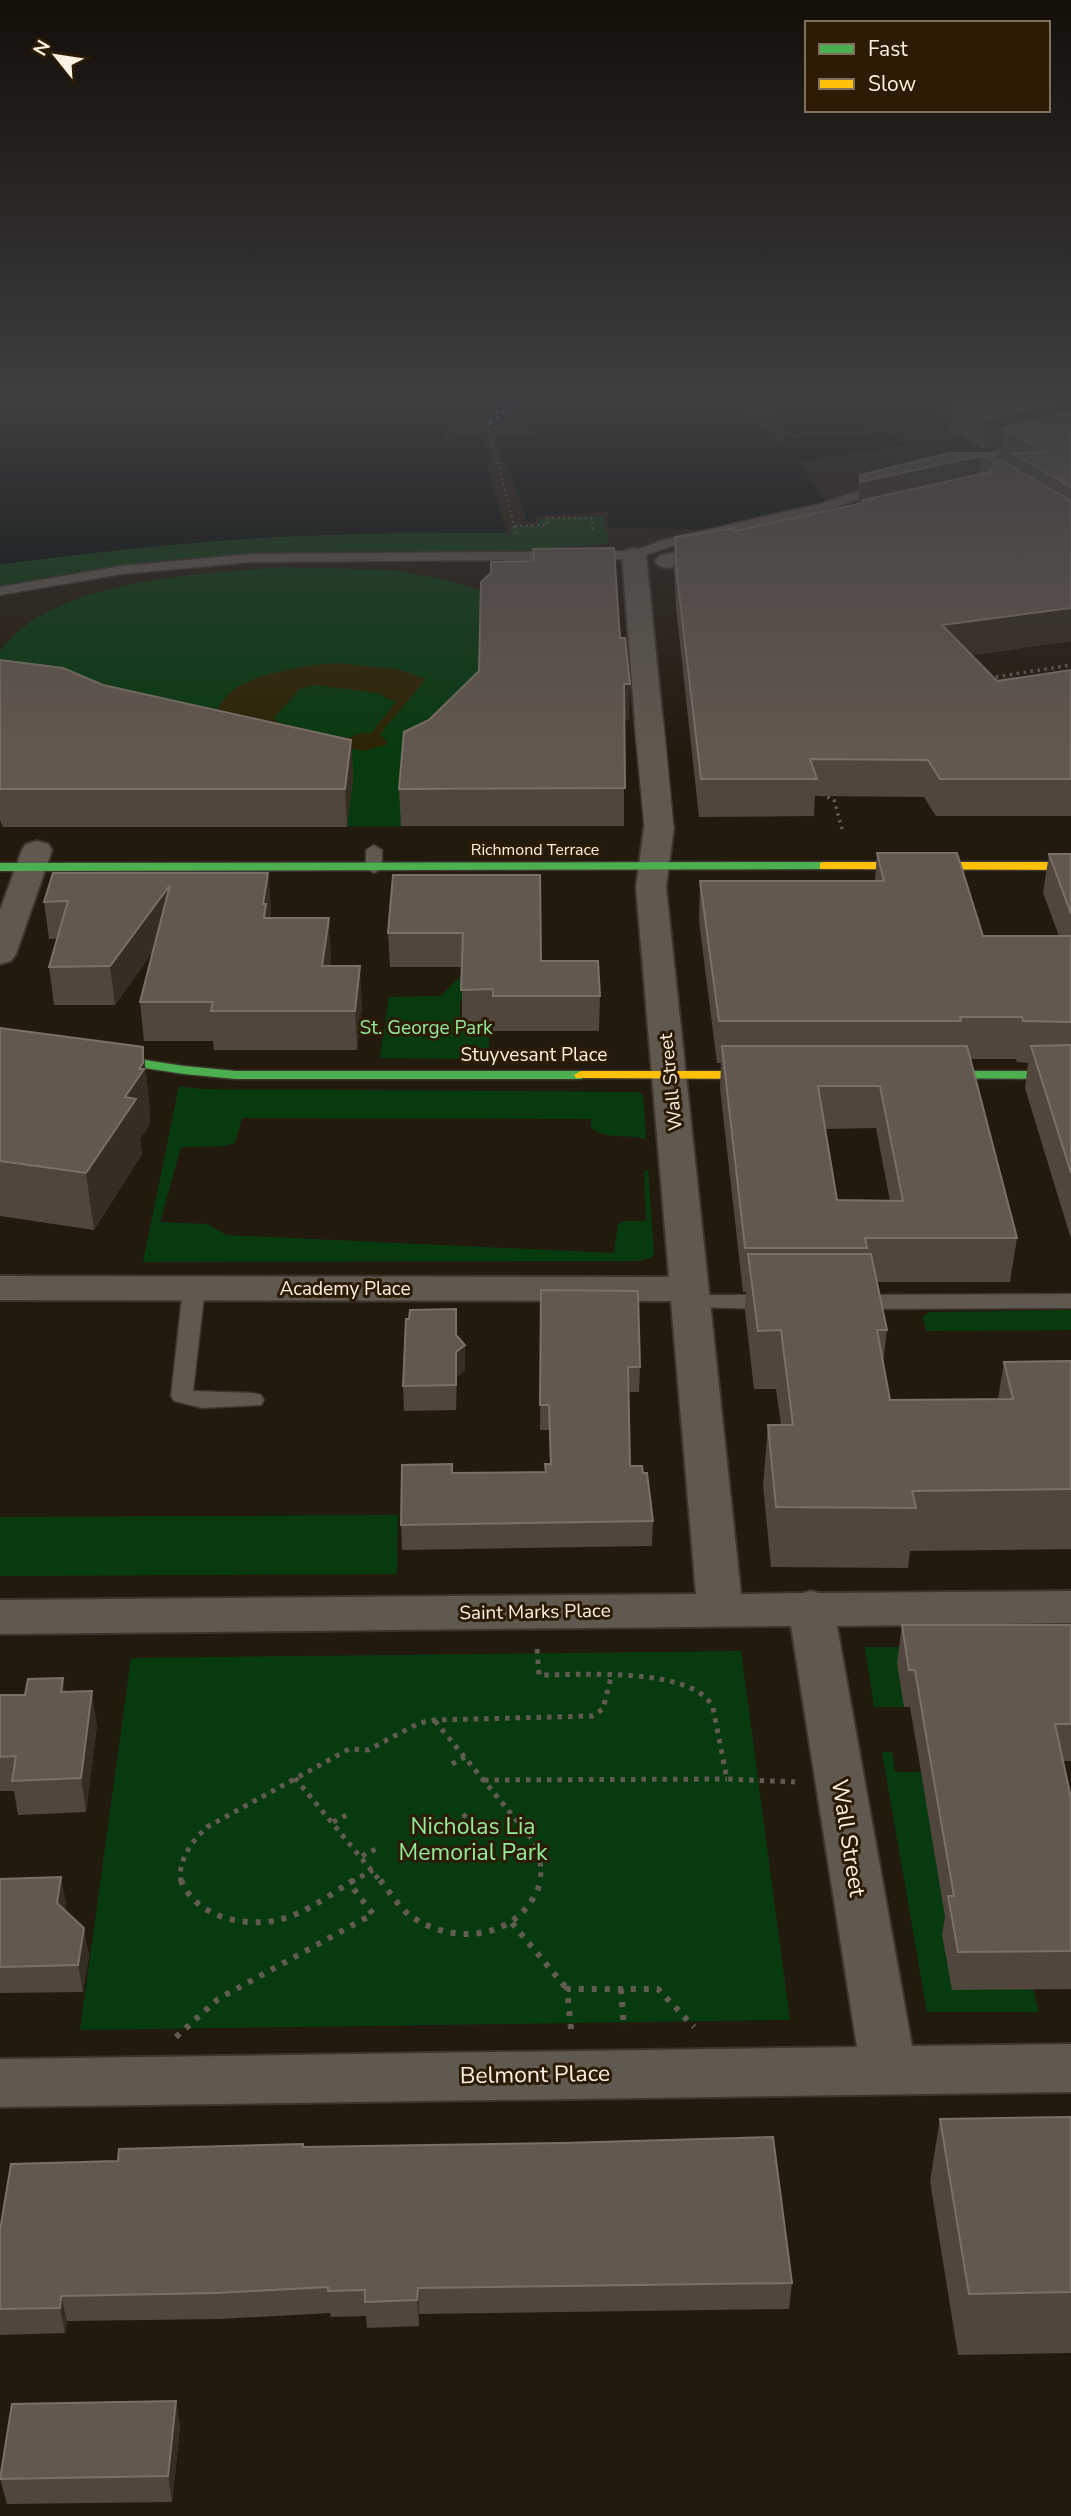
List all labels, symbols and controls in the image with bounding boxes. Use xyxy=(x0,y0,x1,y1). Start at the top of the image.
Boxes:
north arrow xyxy=(21,21,91,91)
legend xyxy=(805,21,1050,112)
text: N xyxy=(27,35,57,61)
text: Fast xyxy=(868,35,908,63)
text: Slow xyxy=(868,70,917,98)
street label: Richmond Terrace xyxy=(471,839,599,861)
park label: St. George Park xyxy=(360,1015,493,1041)
street label: Wall Street xyxy=(653,1032,689,1132)
street label: Stuyvesant Place xyxy=(461,1042,607,1068)
street label: Academy Place xyxy=(280,1276,411,1302)
street label: Saint Marks Place xyxy=(459,1598,611,1626)
street label: Wall Street xyxy=(824,1777,873,1900)
park label: Nicholas Lia Memorial Park xyxy=(399,1811,548,1868)
street label: Belmont Place xyxy=(460,2058,610,2091)

